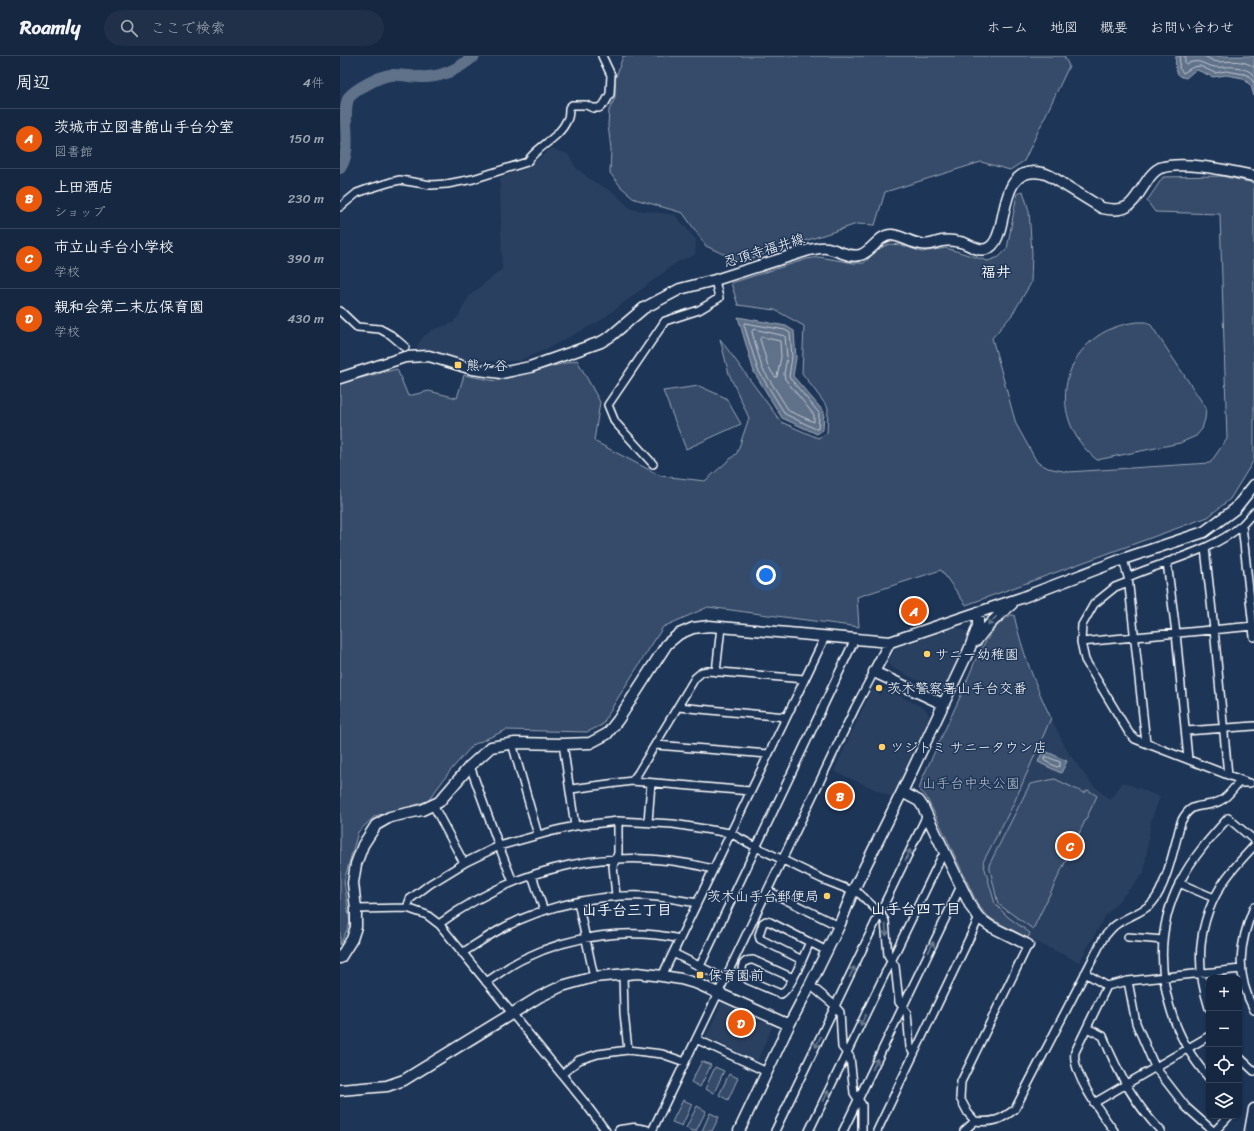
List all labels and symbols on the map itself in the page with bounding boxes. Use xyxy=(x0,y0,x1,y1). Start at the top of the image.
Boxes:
street label: 忍頂寺福井線 xyxy=(720,226,808,275)
district label: 福井 xyxy=(981,259,1011,285)
place label: 熊ヶ谷 xyxy=(466,353,508,378)
marker: 熊ヶ谷 xyxy=(453,360,463,370)
your location xyxy=(756,565,776,585)
pin: A xyxy=(901,596,927,626)
one-way arrow xyxy=(987,616,997,626)
place label: サニー幼稚園 xyxy=(935,642,1019,667)
marker: サニー幼稚園 xyxy=(922,649,932,659)
place label: 茨木警察署山手台交番 xyxy=(887,676,1027,701)
marker: 茨木警察署山手台交番 xyxy=(874,683,884,693)
place label: ツジトミ サニータウン店 xyxy=(890,735,1047,760)
marker: ツジトミ サニータウン店 xyxy=(877,742,887,752)
park label: 山手台中央公園 xyxy=(922,771,1020,796)
pin: B xyxy=(827,781,853,811)
pin: C xyxy=(1057,831,1083,861)
one-way arrow xyxy=(905,849,912,861)
place label: 茨木山手台郵便局 xyxy=(707,884,819,909)
marker: 茨木山手台郵便局 xyxy=(822,891,832,901)
district label: 山手台四丁目 xyxy=(871,896,961,922)
district label: 山手台三丁目 xyxy=(582,897,672,923)
one-way arrow xyxy=(882,923,889,936)
one-way arrow xyxy=(928,941,935,953)
place label: 保育園前 xyxy=(708,963,764,988)
one-way arrow xyxy=(849,966,856,978)
marker: 保育園前 xyxy=(695,970,705,980)
pin: D xyxy=(728,1008,754,1038)
one-way arrow xyxy=(859,1014,866,1026)
one-way arrow xyxy=(814,1036,821,1048)
one-way arrow xyxy=(872,1059,879,1071)
one-way arrow xyxy=(823,1090,830,1102)

